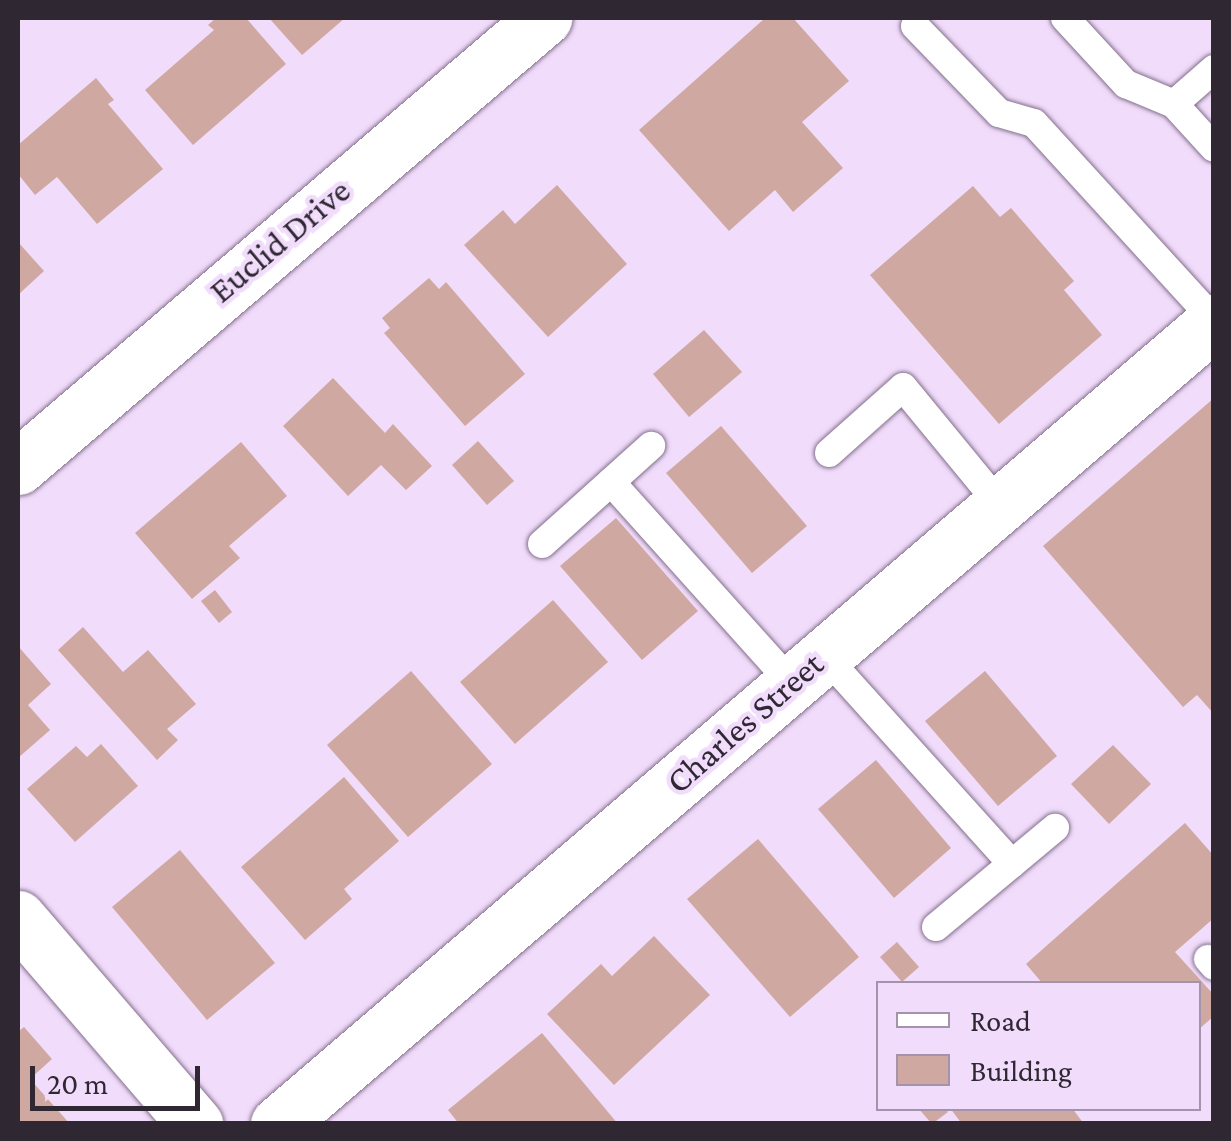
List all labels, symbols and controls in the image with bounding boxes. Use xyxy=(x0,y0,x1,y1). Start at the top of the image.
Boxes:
street label: Euclid Drive xyxy=(201,170,359,312)
street label: Charles Street xyxy=(658,643,832,803)
legend xyxy=(876,981,1201,1111)
text: Road xyxy=(970,1004,1031,1037)
scale bar xyxy=(35,1046,205,1108)
text: Building xyxy=(970,1054,1072,1087)
text: 20 m xyxy=(47,1067,108,1100)

